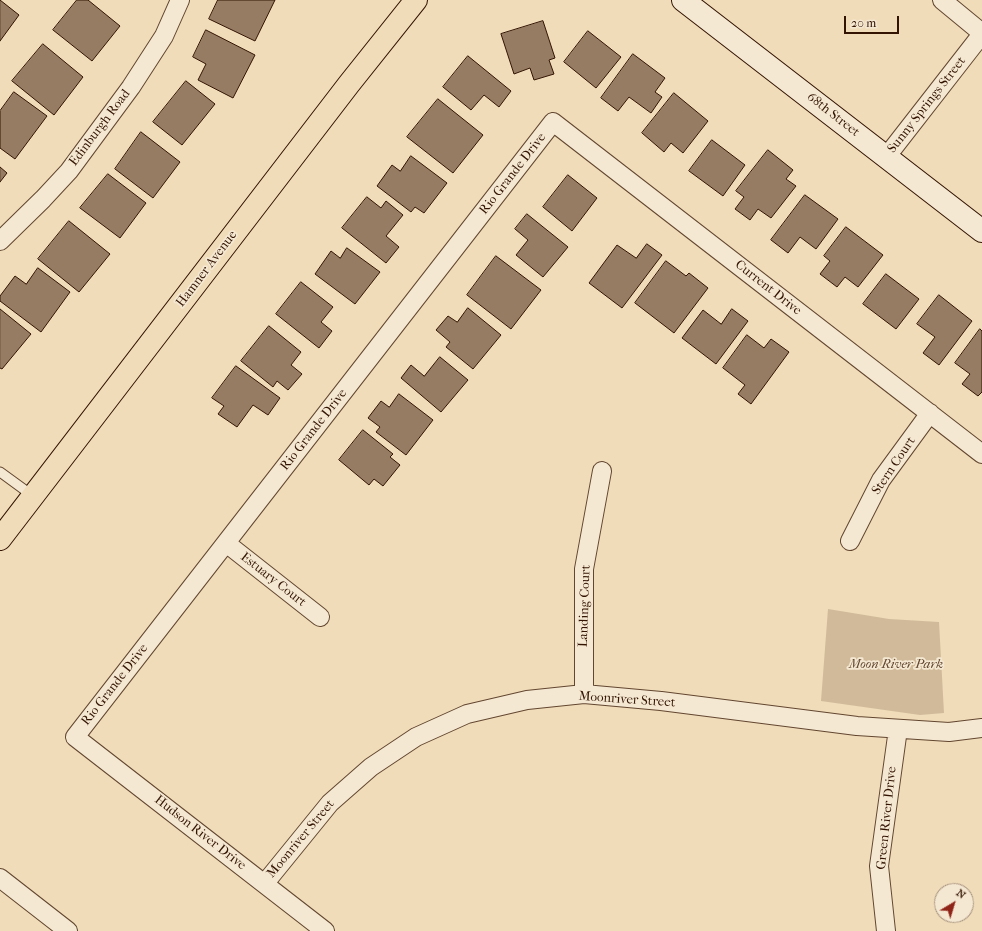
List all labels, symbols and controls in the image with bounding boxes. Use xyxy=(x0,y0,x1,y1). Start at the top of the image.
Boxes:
scale bar xyxy=(846,8,901,34)
text: 20 m xyxy=(851,16,876,30)
street label: Sunny Springs Street xyxy=(885,54,969,156)
street label: Edinburgh Road xyxy=(66,87,134,169)
street label: 68th Street xyxy=(804,90,862,140)
street label: Rio Grande Drive xyxy=(476,130,550,218)
street label: Hamner Avenue xyxy=(173,228,241,310)
street label: Current Drive xyxy=(732,257,804,319)
street label: Rio Grande Drive xyxy=(277,386,351,474)
street label: Stern Court xyxy=(869,434,919,498)
street label: Estuary Court xyxy=(237,550,309,610)
street label: Landing Court xyxy=(576,565,594,647)
street label: Rio Grande Drive xyxy=(78,641,152,729)
park label: Moon River Park xyxy=(849,657,943,673)
street label: Moonriver Street xyxy=(578,689,676,711)
street label: Green River Drive xyxy=(874,766,900,870)
street label: Hudson River Drive xyxy=(151,792,249,874)
street label: Moonriver Street xyxy=(264,797,338,881)
north arrow xyxy=(934,883,974,923)
text: N xyxy=(954,886,968,902)

